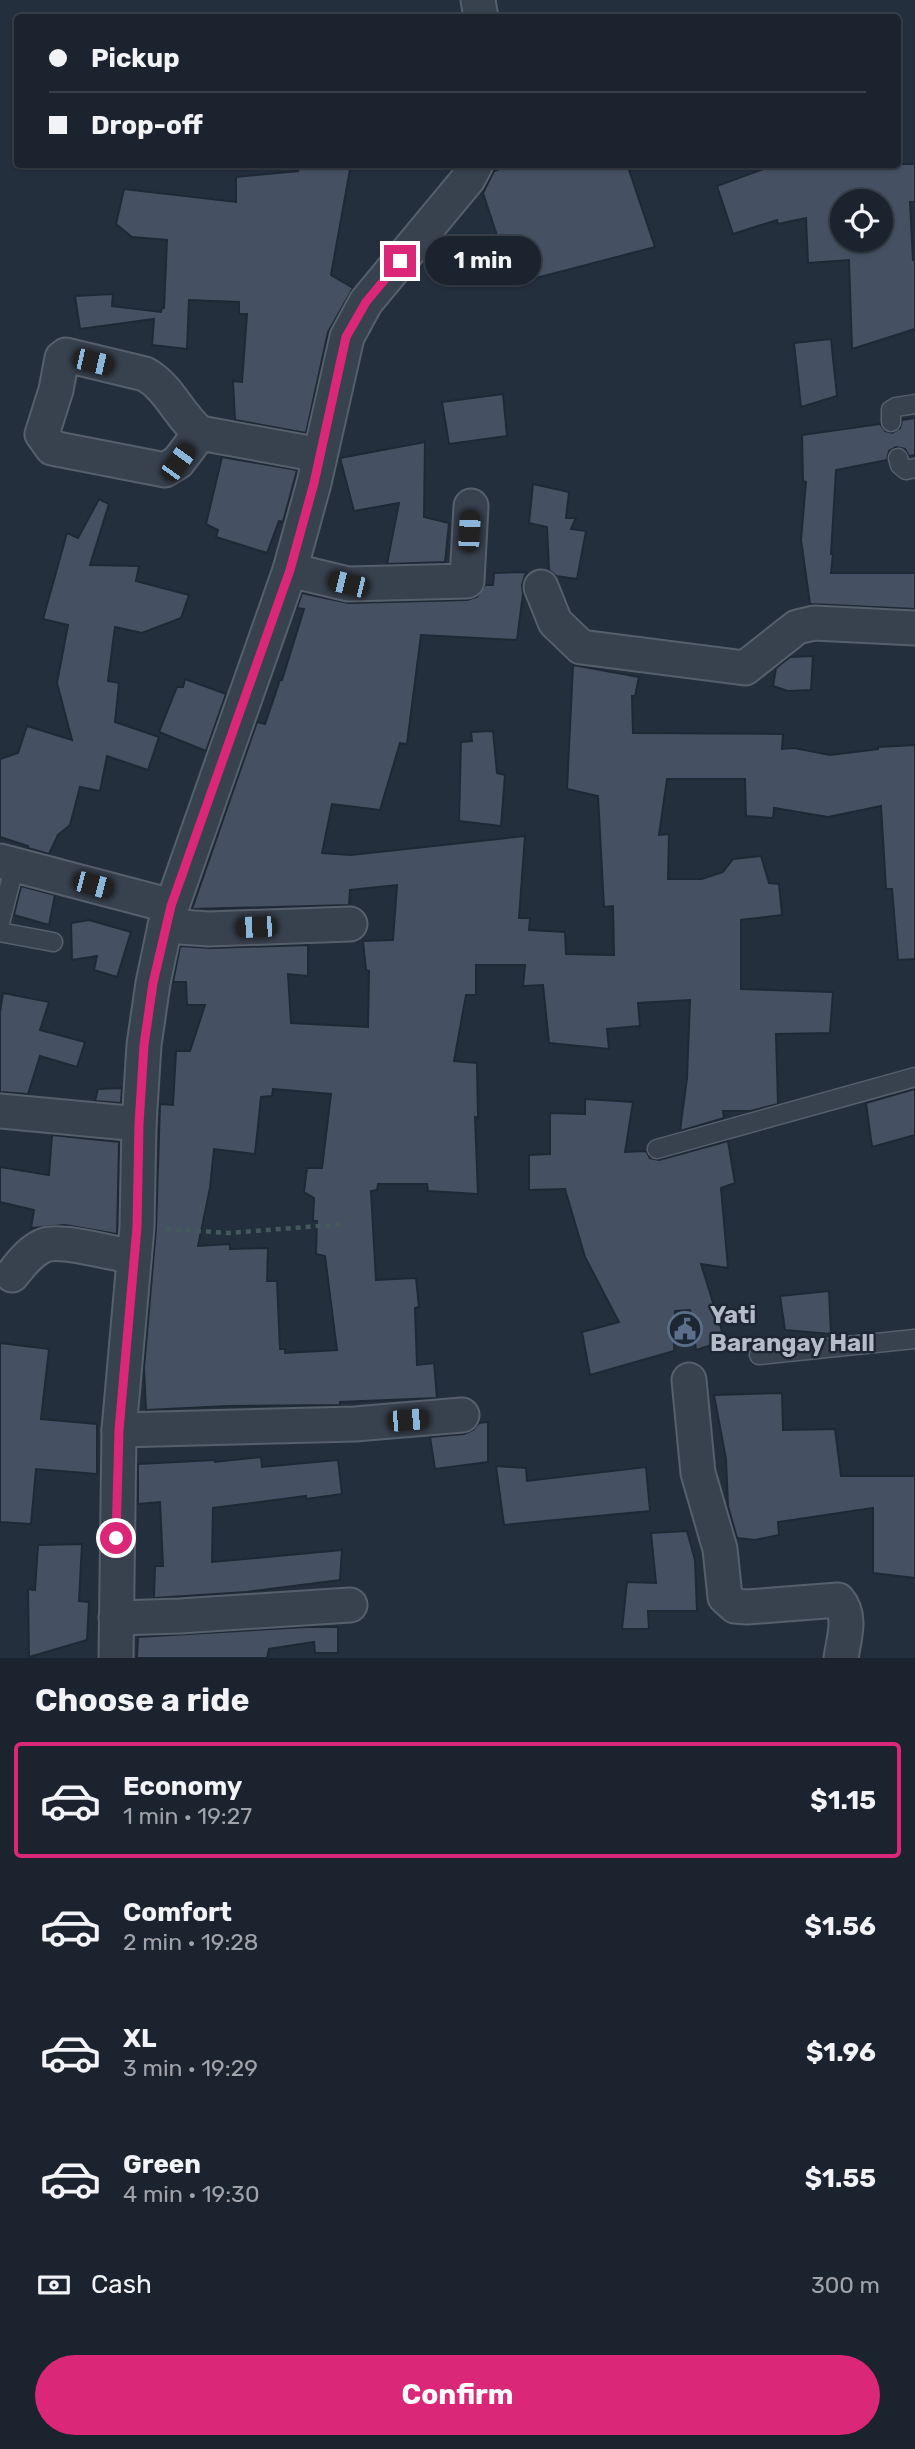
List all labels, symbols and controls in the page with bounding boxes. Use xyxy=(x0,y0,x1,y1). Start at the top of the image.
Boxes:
text: Pickup xyxy=(91,43,180,74)
text: Drop-off xyxy=(91,110,203,141)
map controls xyxy=(830,189,893,252)
button: locate xyxy=(830,189,893,252)
callout: 1 min xyxy=(424,236,540,286)
route end xyxy=(384,245,416,277)
text: 1 min xyxy=(454,246,512,274)
car xyxy=(71,347,116,377)
car xyxy=(158,439,199,485)
car xyxy=(458,509,481,553)
car xyxy=(326,569,371,599)
car xyxy=(70,869,117,901)
car xyxy=(235,916,278,938)
place label: Yati Barangay Hall xyxy=(710,1301,875,1357)
public building icon: Yati Barangay Hall xyxy=(666,1310,704,1348)
car xyxy=(387,1408,430,1432)
route start xyxy=(100,1522,132,1554)
text: Choose a ride xyxy=(35,1681,249,1719)
icon: car xyxy=(39,1769,102,1832)
text: Economy xyxy=(123,1771,242,1802)
text: $1.15 xyxy=(810,1785,876,1816)
text: 1 min · 19:27 xyxy=(123,1802,252,1830)
icon: car xyxy=(39,1895,102,1958)
text: Comfort xyxy=(123,1897,232,1928)
text: $1.56 xyxy=(805,1911,876,1942)
text: 2 min · 19:28 xyxy=(123,1928,258,1956)
icon: car xyxy=(39,2021,102,2084)
text: XL xyxy=(123,2023,156,2054)
text: $1.96 xyxy=(806,2037,876,2068)
text: 3 min · 19:29 xyxy=(123,2054,258,2082)
icon: car xyxy=(39,2147,102,2210)
text: Green xyxy=(123,2149,201,2180)
text: $1.55 xyxy=(805,2163,876,2194)
text: 4 min · 19:30 xyxy=(123,2180,260,2208)
icon: cash xyxy=(35,2266,73,2304)
text: Cash xyxy=(91,2269,152,2300)
text: 300 m xyxy=(811,2271,880,2299)
button: Confirm xyxy=(35,2355,880,2435)

